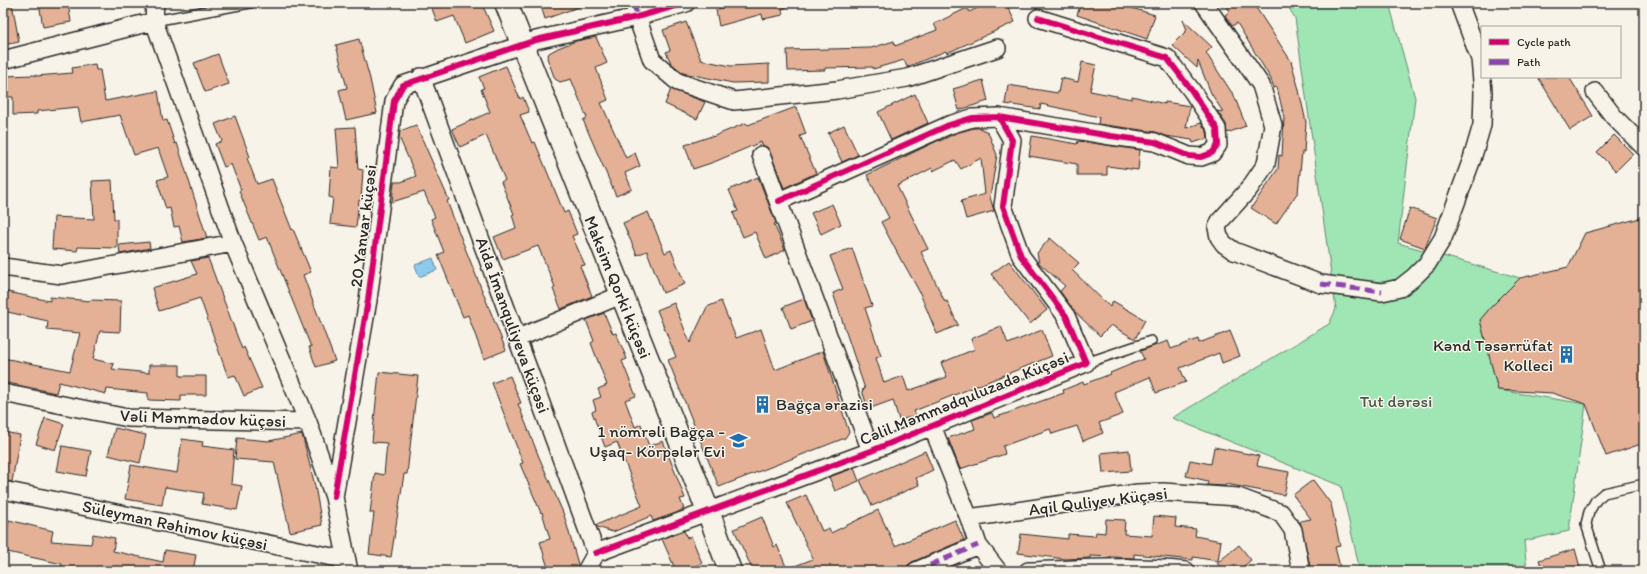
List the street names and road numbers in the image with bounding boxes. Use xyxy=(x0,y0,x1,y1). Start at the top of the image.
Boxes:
street label: 20 Yanvar küçəsi xyxy=(346,163,380,289)
street label: Maksim Qorki küçəsi xyxy=(580,213,656,361)
street label: Aida İmanquliyeva küçəsi xyxy=(472,234,554,416)
street label: Cəlil Məmmədquluzadə Küçəsi xyxy=(857,347,1071,449)
street label: Vəli Məmmədov küçəsi xyxy=(120,405,286,431)
street label: Aqil Quliyev Küçəsi xyxy=(1028,483,1168,519)
street label: Süleyman Rəhimov küçəsi xyxy=(81,496,269,554)

